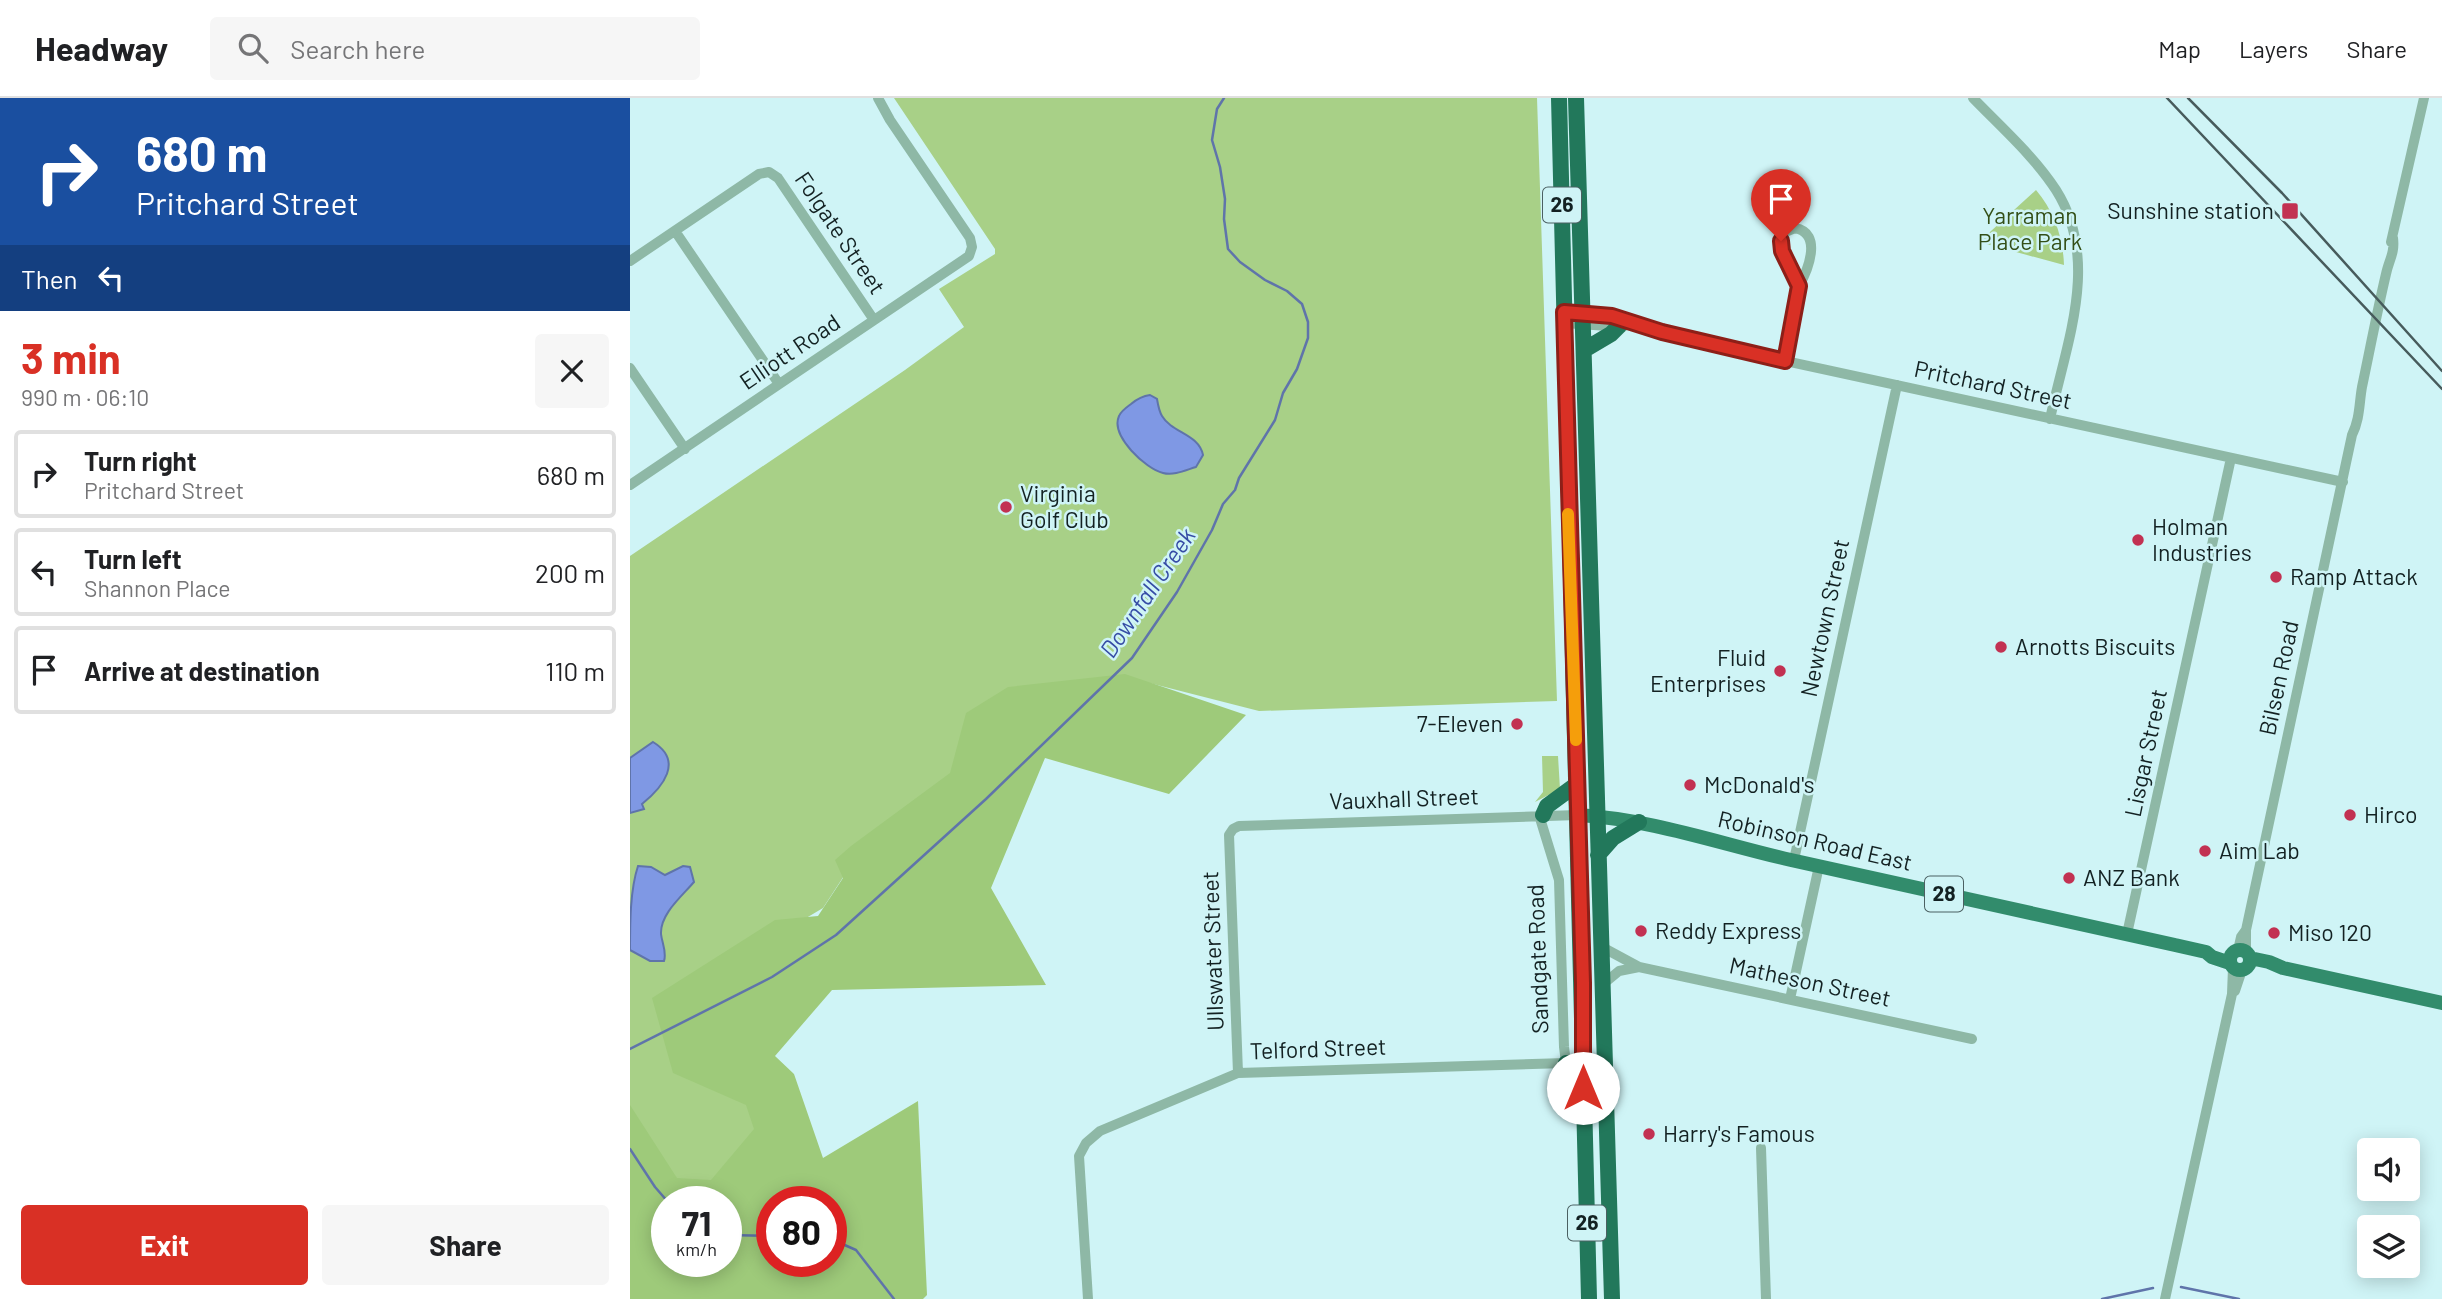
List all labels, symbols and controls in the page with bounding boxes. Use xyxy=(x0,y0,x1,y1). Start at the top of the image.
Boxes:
search box xyxy=(210,17,700,80)
text: Headway xyxy=(35,28,168,68)
icon: search xyxy=(234,29,272,67)
text: Search here xyxy=(290,33,425,64)
text: Map xyxy=(2158,34,2201,63)
text: Layers xyxy=(2239,34,2308,63)
text: Share xyxy=(2346,34,2407,63)
text: 680 m xyxy=(136,123,267,182)
icon: right xyxy=(21,126,112,217)
street label: Folgate Street xyxy=(790,166,892,299)
pin xyxy=(1751,169,1811,241)
icon: arrive xyxy=(1762,180,1800,218)
text: Pritchard Street xyxy=(136,183,359,221)
road number: 26 xyxy=(1543,188,1581,222)
place label: Sunshine station xyxy=(2107,196,2274,224)
park label: Yarraman Place Park xyxy=(1978,201,2082,255)
marker: Sunshine station xyxy=(2280,201,2300,221)
icon: left xyxy=(92,259,130,297)
text: Then xyxy=(21,263,78,294)
street label: Elliott Road xyxy=(734,307,845,395)
text: 3 min xyxy=(21,332,121,382)
button: close xyxy=(535,334,609,408)
street label: Pritchard Street xyxy=(1912,354,2074,414)
text: 990 m · 06:10 xyxy=(21,383,149,411)
text: Turn right xyxy=(84,445,197,476)
icon: right xyxy=(25,455,63,493)
text: 680 m xyxy=(537,459,605,490)
text: Pritchard Street xyxy=(84,476,244,504)
place label: Virginia Golf Club xyxy=(1020,479,1109,533)
marker: Virginia Golf Club xyxy=(998,499,1014,515)
place label: Holman Industries xyxy=(2152,512,2252,566)
water label: Downfall Creek xyxy=(1093,522,1201,663)
marker: Holman Industries xyxy=(2130,532,2146,548)
street label: Newtown Street xyxy=(1794,536,1854,699)
text: Turn left xyxy=(84,543,182,574)
icon: left xyxy=(25,553,63,591)
text: 200 m xyxy=(535,557,605,588)
place label: Ramp Attack xyxy=(2290,562,2418,590)
marker: Ramp Attack xyxy=(2268,569,2284,585)
text: Shannon Place xyxy=(84,574,231,602)
street label: Bilsen Road xyxy=(2252,618,2304,738)
place label: Arnotts Biscuits xyxy=(2015,632,2175,660)
marker: Arnotts Biscuits xyxy=(1993,639,2009,655)
place label: Fluid Enterprises xyxy=(1650,643,1766,697)
icon: arrive xyxy=(25,651,63,689)
text: Arrive at destination xyxy=(84,655,320,686)
text: 110 m xyxy=(545,655,605,686)
marker: Fluid Enterprises xyxy=(1772,663,1788,679)
street label: Lisgar Street xyxy=(2118,686,2172,819)
place label: 7-Eleven xyxy=(1417,709,1503,737)
marker: 7-Eleven xyxy=(1509,716,1525,732)
place label: McDonald's xyxy=(1704,770,1815,798)
marker: McDonald's xyxy=(1682,777,1698,793)
street label: Vauxhall Street xyxy=(1329,781,1479,815)
place label: Hirco xyxy=(2364,800,2418,828)
street label: Robinson Road East xyxy=(1715,804,1915,876)
marker: Hirco xyxy=(2342,807,2358,823)
place label: Aim Lab xyxy=(2219,836,2300,864)
marker: Aim Lab xyxy=(2197,843,2213,859)
place label: ANZ Bank xyxy=(2083,863,2180,891)
marker: ANZ Bank xyxy=(2061,870,2077,886)
street label: Ullswater Street xyxy=(1195,871,1229,1031)
road number: 28 xyxy=(1925,876,1963,912)
street label: Sandgate Road xyxy=(1520,884,1554,1034)
place label: Reddy Express xyxy=(1655,916,1801,944)
place label: Miso 120 xyxy=(2288,918,2372,946)
marker: Reddy Express xyxy=(1633,923,1649,939)
marker: Miso 120 xyxy=(2266,925,2282,941)
street label: Matheson Street xyxy=(1727,950,1893,1012)
street label: Telford Street xyxy=(1249,1032,1387,1064)
position arrow xyxy=(1546,1051,1620,1125)
place label: Harry's Famous xyxy=(1663,1119,1815,1147)
marker: Harry's Famous xyxy=(1641,1126,1657,1142)
map controls xyxy=(2357,1138,2420,1278)
button: sound xyxy=(2357,1138,2420,1201)
speed limit sign: 80 xyxy=(756,1186,847,1277)
text: 71 xyxy=(681,1201,711,1243)
button: Exit xyxy=(21,1205,308,1285)
button: Share xyxy=(322,1205,609,1285)
road number: 26 xyxy=(1568,1206,1606,1240)
button: layers xyxy=(2357,1215,2420,1278)
text: km/h xyxy=(676,1238,717,1260)

